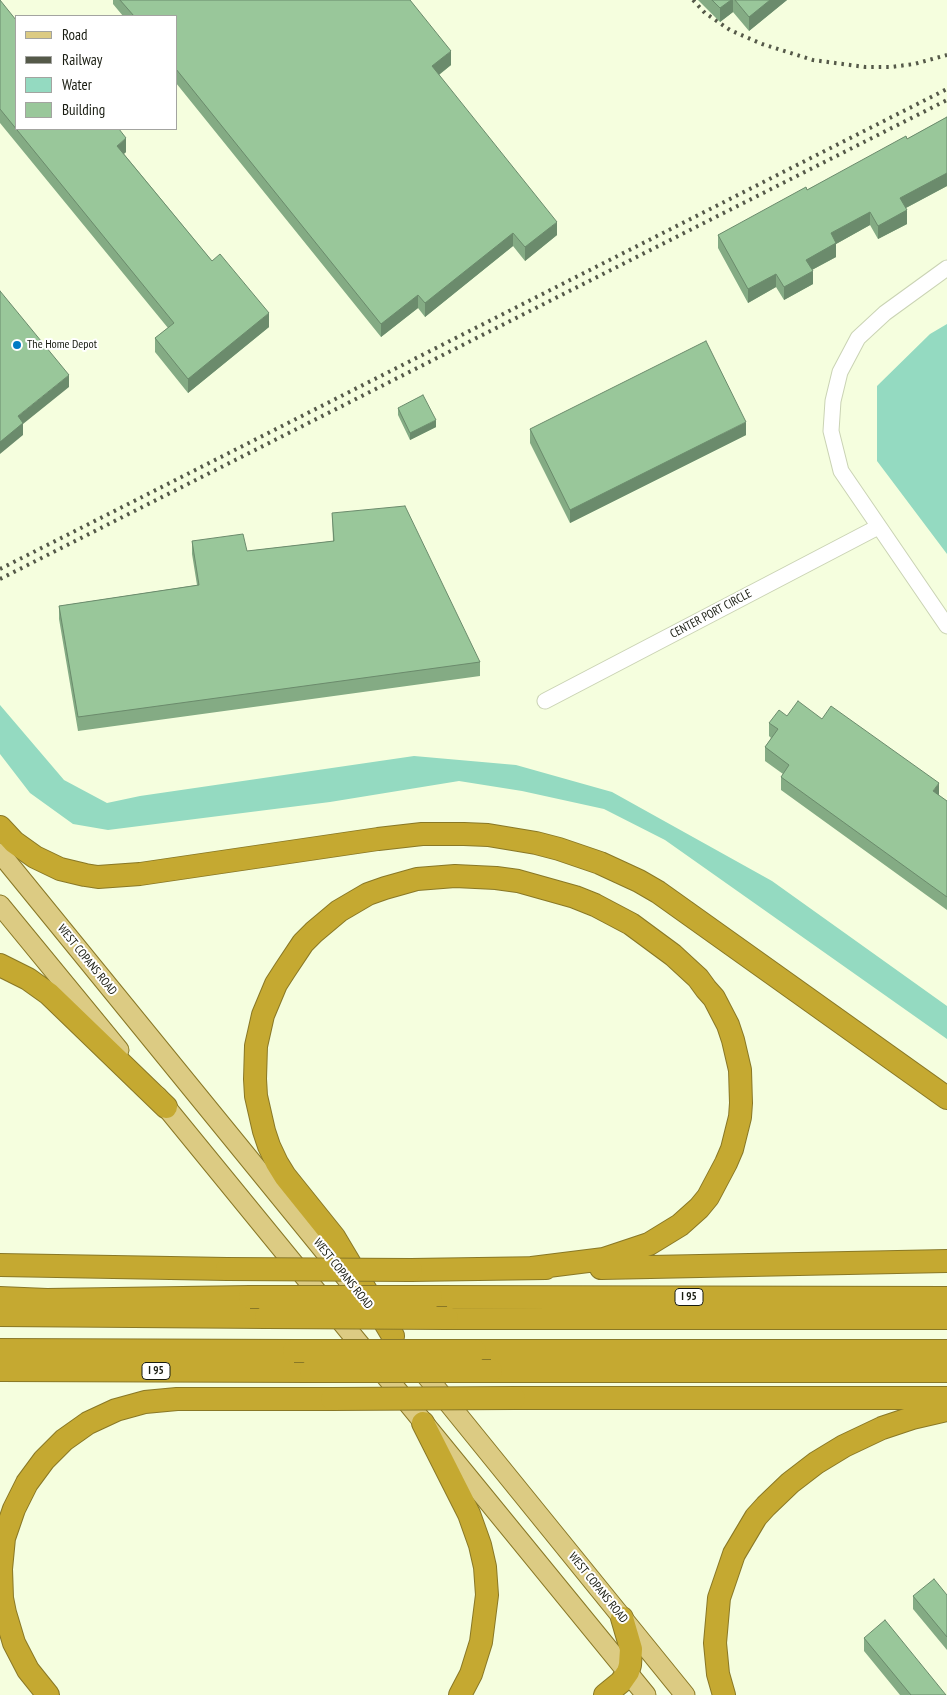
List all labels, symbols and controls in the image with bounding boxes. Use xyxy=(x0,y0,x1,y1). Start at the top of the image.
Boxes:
legend xyxy=(15,15,178,130)
text: Road xyxy=(62,25,88,44)
text: Railway xyxy=(62,50,102,69)
text: Water xyxy=(62,75,92,94)
text: Building xyxy=(62,100,105,119)
place label: The Home Depot xyxy=(27,338,97,352)
marker: The Home Depot xyxy=(11,339,23,351)
street label: CENTER PORT CIRCLE xyxy=(668,586,754,642)
street label: WEST COPANS ROAD xyxy=(54,922,120,998)
street label: WEST COPANS ROAD xyxy=(310,1236,376,1312)
road number: I 95 xyxy=(675,1288,703,1305)
road number: I 95 xyxy=(142,1362,170,1380)
street label: WEST COPANS ROAD xyxy=(565,1550,631,1626)

